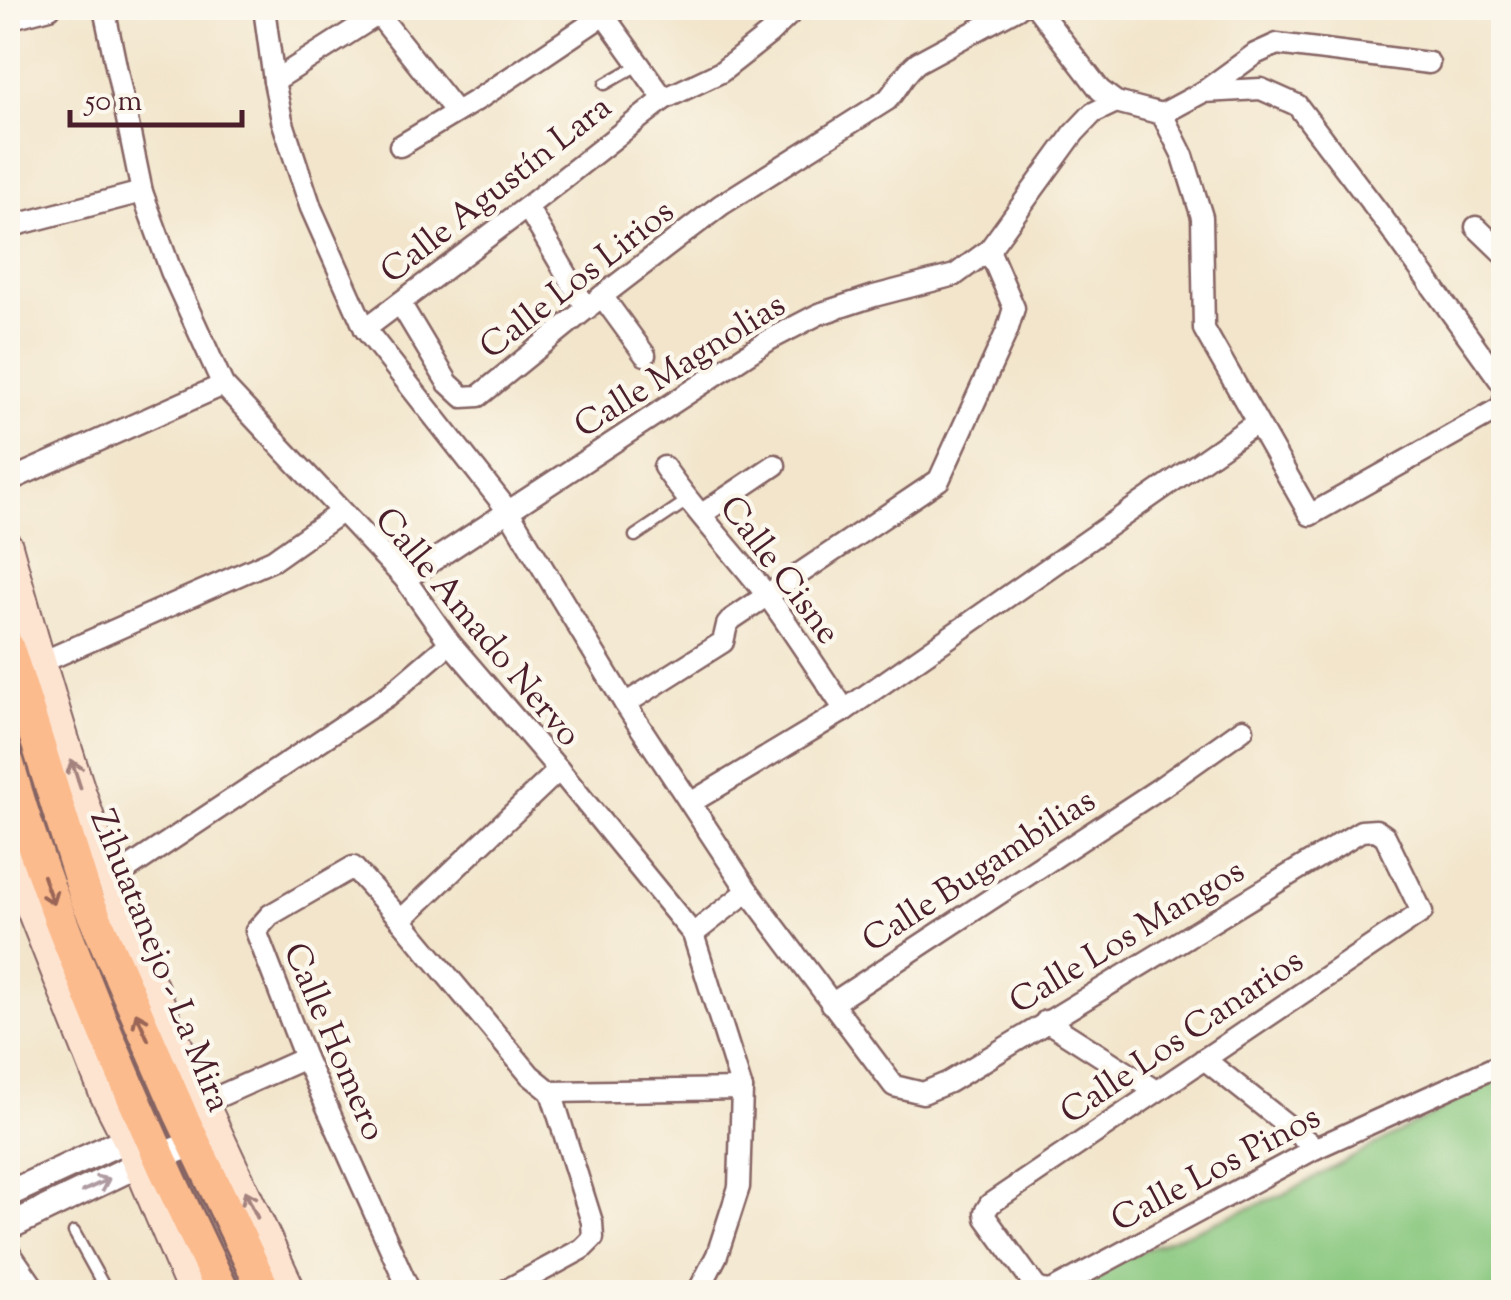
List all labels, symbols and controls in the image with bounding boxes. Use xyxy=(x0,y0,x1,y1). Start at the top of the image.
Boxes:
scale bar xyxy=(70,65,242,127)
text: 50 m xyxy=(83,81,143,124)
street label: Calle Agustín Lara xyxy=(371,84,624,298)
street label: Calle Los Lirios xyxy=(470,188,686,373)
street label: Calle Magnolias xyxy=(565,282,796,452)
street label: Calle Cisne xyxy=(705,486,851,656)
street label: Calle Amado Nervo xyxy=(361,497,592,759)
one-way arrow xyxy=(66,758,84,790)
street label: Calle Bugambilias xyxy=(853,777,1107,967)
street label: Zihuatanejo - La Mira xyxy=(75,803,243,1120)
street label: Calle Los Mangos xyxy=(1000,847,1255,1029)
one-way arrow xyxy=(40,873,58,904)
street label: Calle Homero xyxy=(268,935,397,1149)
street label: Calle Los Canarios xyxy=(1051,937,1315,1139)
one-way arrow xyxy=(132,1011,150,1041)
street label: Calle Los Pinos xyxy=(1103,1093,1330,1247)
one-way arrow xyxy=(80,1175,110,1194)
one-way arrow xyxy=(241,1189,259,1220)

